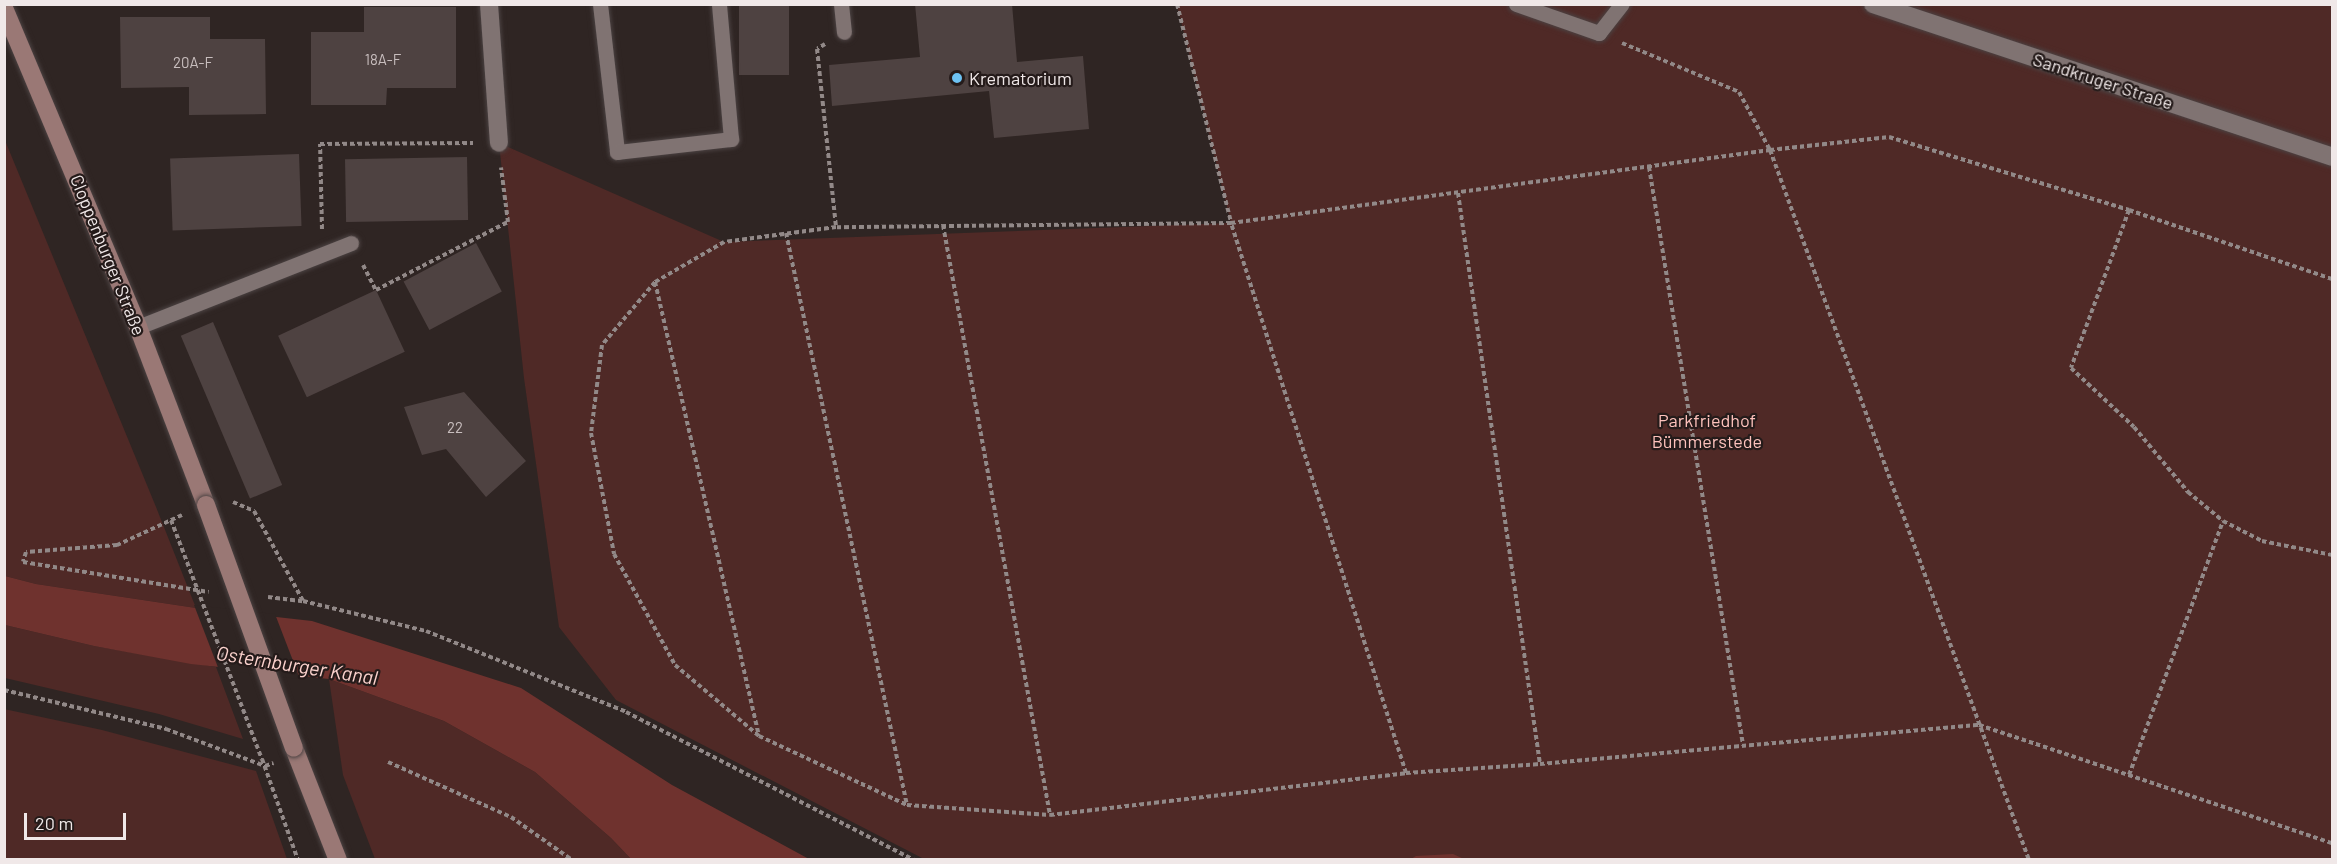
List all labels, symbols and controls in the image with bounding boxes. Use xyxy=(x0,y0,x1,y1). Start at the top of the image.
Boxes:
street label: Sandkruger Straße xyxy=(2030,48,2176,114)
house number: 18A-F xyxy=(365,51,401,69)
house number: 20A-F xyxy=(173,54,213,72)
place label: Krematorium xyxy=(969,67,1072,89)
marker: Krematorium xyxy=(950,71,964,85)
street label: Cloppenburger Straße xyxy=(66,171,150,339)
park label: Parkfriedhof Bümmerstede xyxy=(1652,410,1762,452)
house number: 22 xyxy=(447,419,463,437)
water label: Osternburger Kanal xyxy=(215,640,379,690)
scale bar xyxy=(27,801,129,839)
text: 20 m xyxy=(35,812,73,834)

